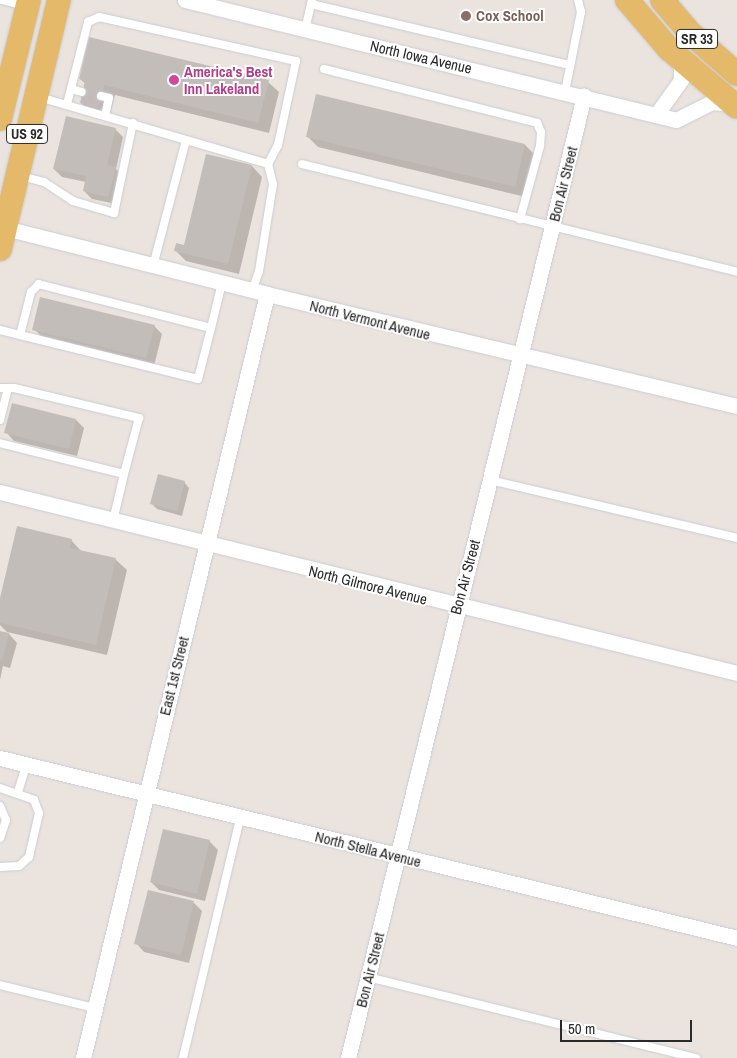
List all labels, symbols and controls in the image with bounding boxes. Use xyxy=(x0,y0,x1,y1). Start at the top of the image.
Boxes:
place label: Cox School xyxy=(476,7,544,25)
marker: Cox School xyxy=(460,10,472,22)
road number: SR 33 xyxy=(676,28,718,50)
street label: North Iowa Avenue xyxy=(368,36,474,78)
place label: America's Best Inn Lakeland xyxy=(184,62,272,97)
marker: America's Best Inn Lakeland xyxy=(168,74,180,86)
road number: US 92 xyxy=(6,122,48,146)
street label: Bon Air Street xyxy=(545,144,581,224)
street label: North Vermont Avenue xyxy=(308,296,432,344)
street label: Bon Air Street xyxy=(446,537,484,617)
street label: North Gilmore Avenue xyxy=(307,561,429,609)
street label: East 1st Street xyxy=(156,635,192,717)
street label: North Stella Avenue xyxy=(313,827,423,871)
street label: Bon Air Street xyxy=(352,930,388,1010)
scale bar xyxy=(562,1010,694,1042)
text: 50 m xyxy=(568,1018,595,1039)

